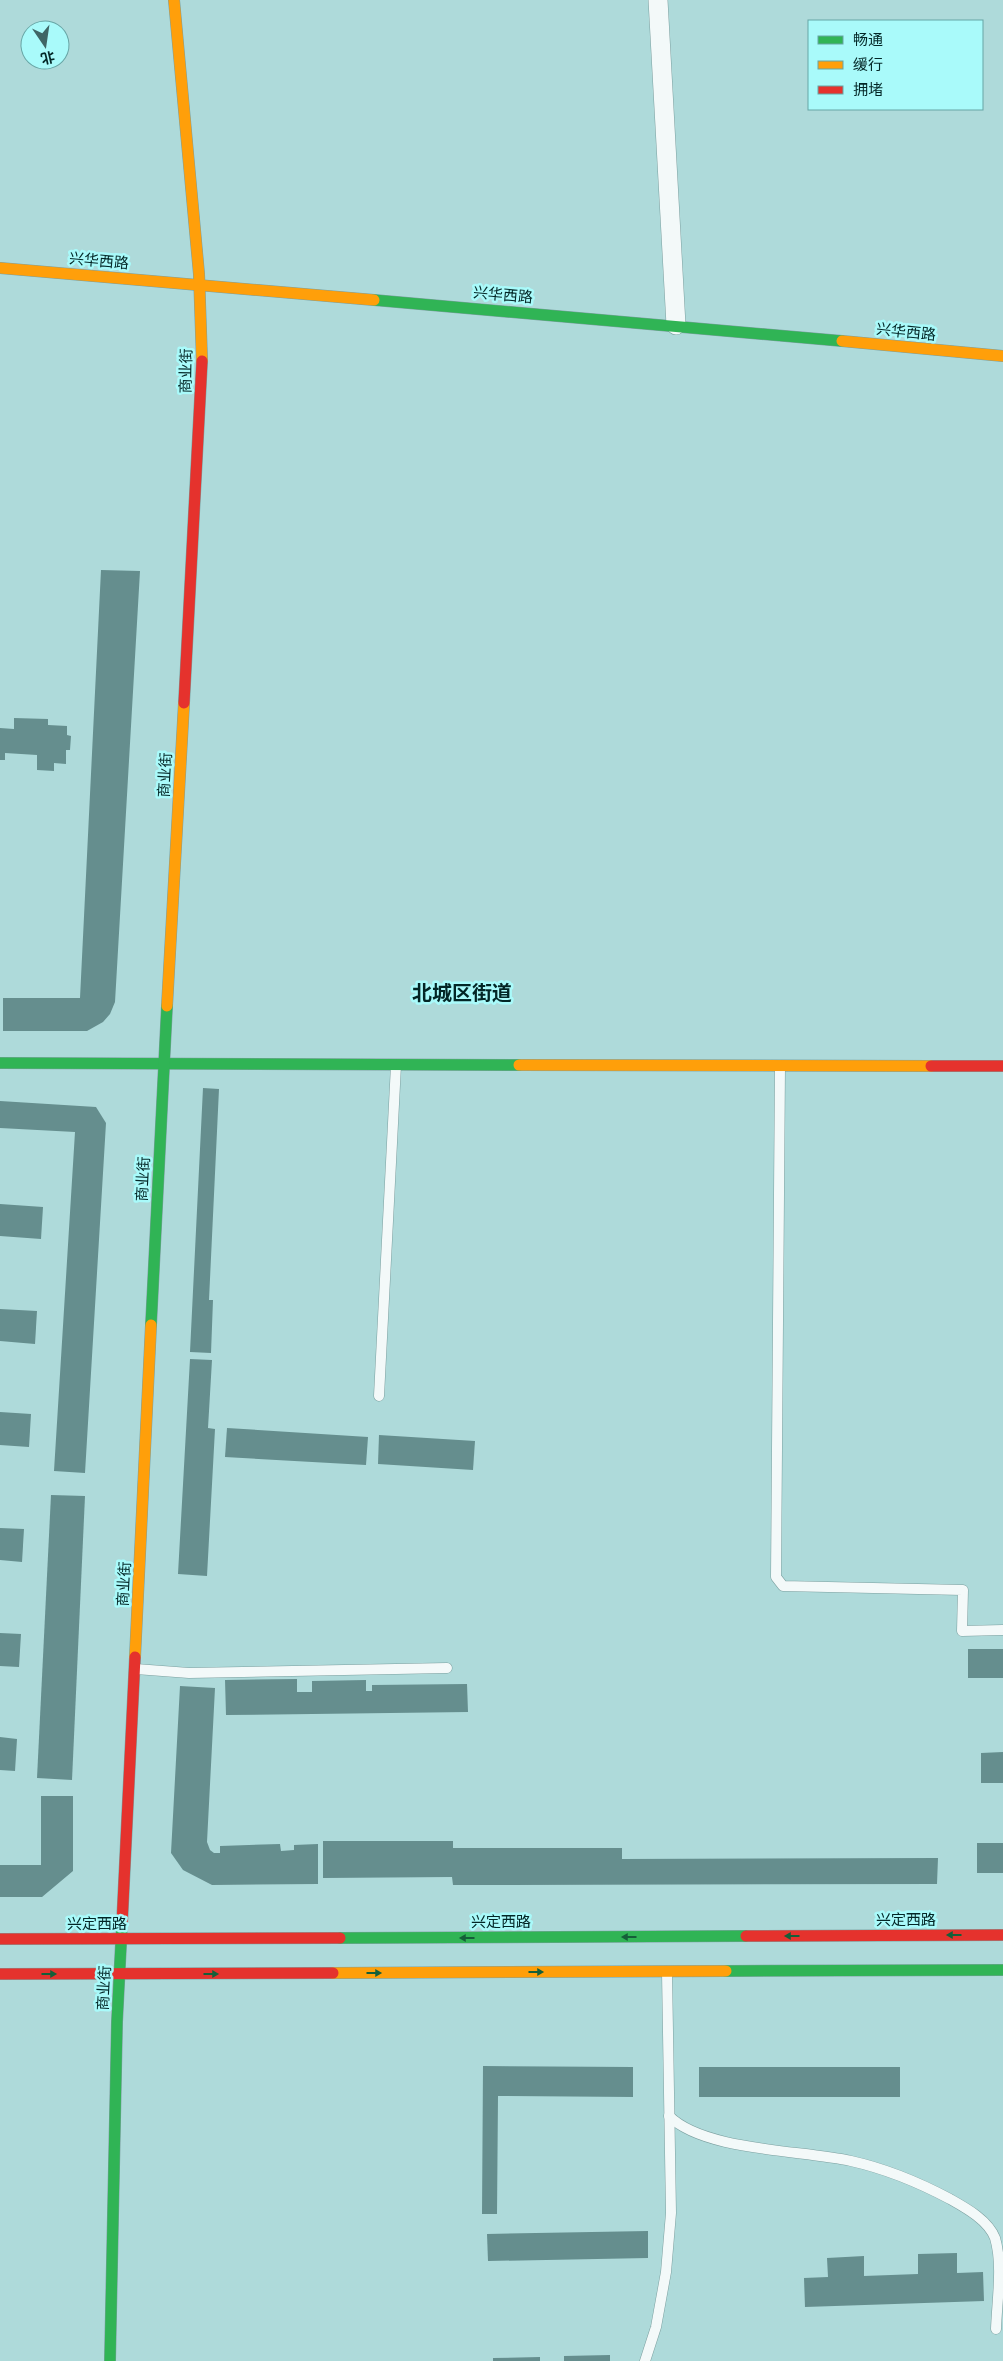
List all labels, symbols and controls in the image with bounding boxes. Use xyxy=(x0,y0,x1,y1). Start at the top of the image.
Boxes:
north arrow xyxy=(20,20,70,70)
legend xyxy=(808,20,983,110)
text: 畅通 xyxy=(853,31,883,49)
text: 北 xyxy=(39,47,57,67)
text: 缓行 xyxy=(853,56,883,74)
text: 拥堵 xyxy=(853,81,883,99)
street label: 兴华西路 xyxy=(68,249,130,273)
street label: 兴华西路 xyxy=(472,283,534,307)
street label: 兴华西路 xyxy=(875,320,937,344)
street label: 商业街 xyxy=(177,348,195,394)
street label: 商业街 xyxy=(155,752,175,798)
district label: 北城区街道 xyxy=(412,981,512,1005)
street label: 商业街 xyxy=(133,1156,153,1202)
street label: 商业街 xyxy=(114,1561,134,1607)
street label: 兴定西路 xyxy=(876,1911,936,1929)
street label: 兴定西路 xyxy=(471,1913,531,1931)
street label: 兴定西路 xyxy=(67,1915,127,1933)
one-way arrow xyxy=(946,1931,962,1939)
one-way arrow xyxy=(784,1932,800,1940)
one-way arrow xyxy=(621,1933,637,1941)
one-way arrow xyxy=(459,1934,475,1942)
street label: 商业街 xyxy=(94,1965,114,2011)
one-way arrow xyxy=(528,1968,544,1976)
one-way arrow xyxy=(366,1969,382,1977)
one-way arrow xyxy=(41,1970,57,1978)
one-way arrow xyxy=(203,1970,219,1978)

